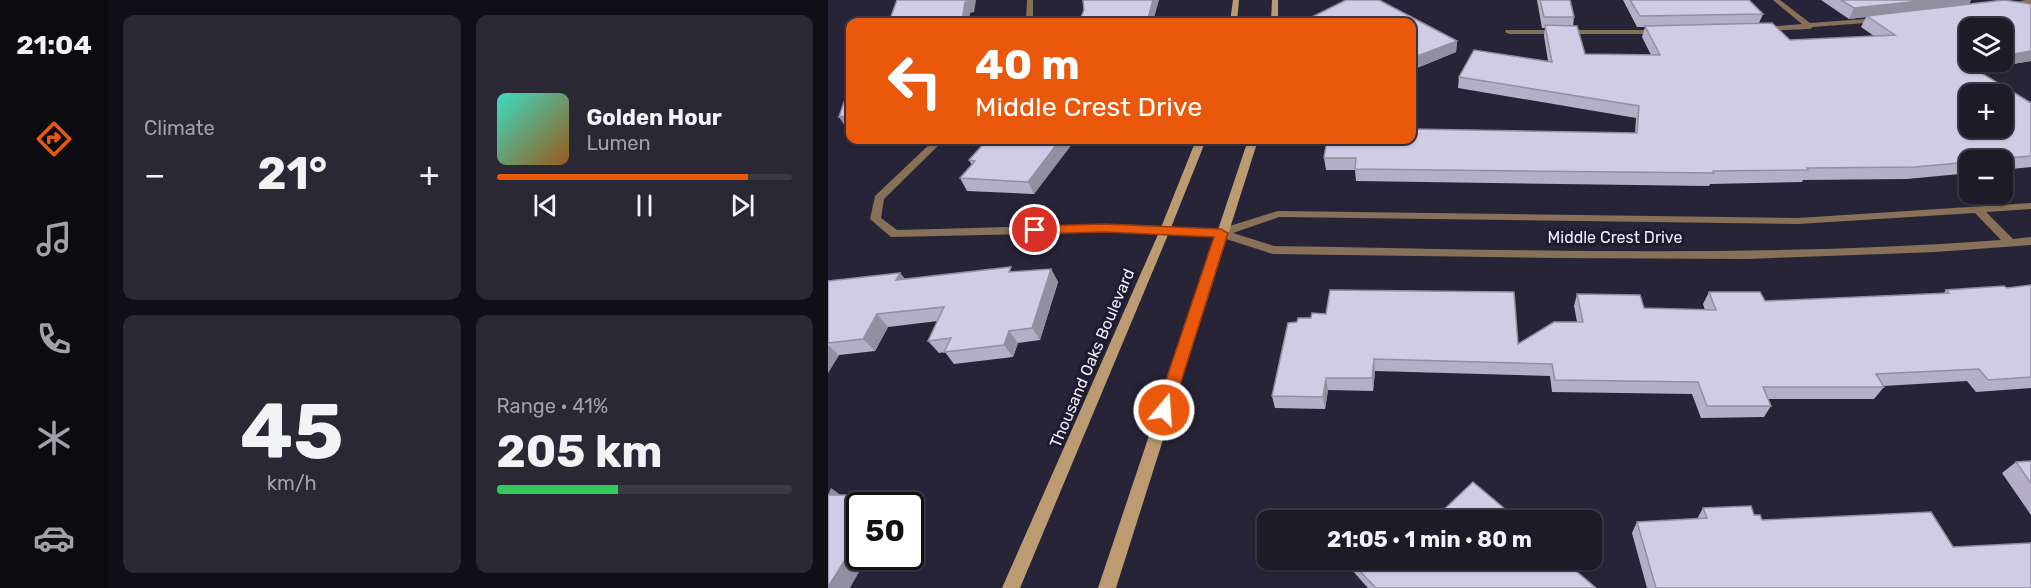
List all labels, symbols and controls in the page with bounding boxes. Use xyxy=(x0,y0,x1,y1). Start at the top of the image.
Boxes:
map controls xyxy=(1959,18,2013,204)
button: layers xyxy=(1959,18,2013,72)
text: 21:04 xyxy=(16,29,92,61)
text: 40 m xyxy=(975,40,1080,90)
icon: left xyxy=(876,42,954,120)
button: + xyxy=(1959,84,2013,138)
text: Middle Crest Drive xyxy=(975,91,1202,123)
text: Golden Hour xyxy=(587,104,722,131)
text: Climate xyxy=(144,116,215,140)
icon: directions xyxy=(33,118,75,160)
text: Lumen xyxy=(587,131,651,155)
text: 21° xyxy=(257,147,327,200)
button: − xyxy=(1959,150,2013,204)
text: − xyxy=(144,155,165,194)
text: + xyxy=(419,155,439,194)
icon: previous xyxy=(529,189,562,222)
icon: pause xyxy=(628,189,661,222)
icon: next xyxy=(726,189,759,222)
pin xyxy=(1009,204,1060,255)
icon: arrive xyxy=(1018,213,1051,246)
icon: music xyxy=(33,218,75,260)
street label: Middle Crest Drive xyxy=(1548,228,1682,247)
street label: Thousand Oaks Boulevard xyxy=(1046,266,1138,450)
icon: phone xyxy=(33,318,75,360)
position arrow xyxy=(1132,378,1196,442)
text: 45 xyxy=(240,385,344,478)
text: Range · 41% xyxy=(497,394,608,418)
icon: climate xyxy=(33,417,75,459)
text: 205 km xyxy=(497,425,663,478)
text: km/h xyxy=(267,471,317,495)
speed limit sign: 50 xyxy=(846,492,924,570)
icon: car xyxy=(33,517,75,559)
text: 21:05 · 1 min · 80 m xyxy=(1327,526,1532,553)

